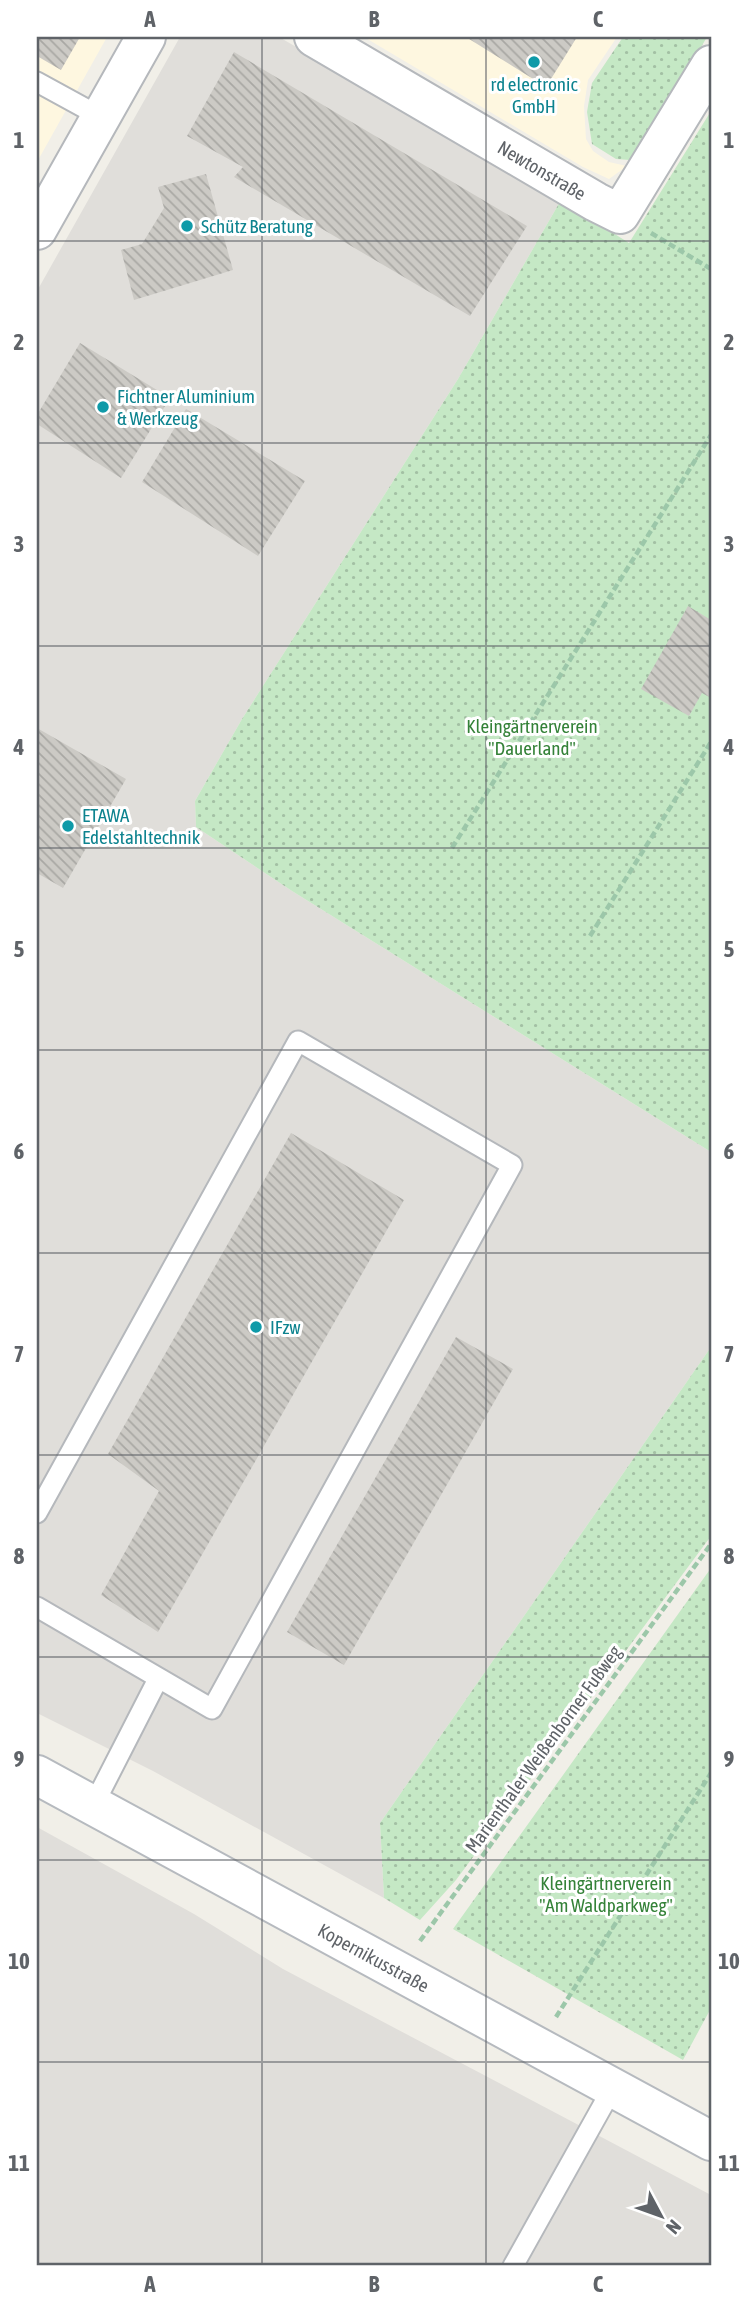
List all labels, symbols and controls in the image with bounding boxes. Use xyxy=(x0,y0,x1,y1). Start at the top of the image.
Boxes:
text: A xyxy=(143,6,156,32)
text: B xyxy=(369,6,380,32)
text: C xyxy=(593,6,604,32)
marker: rd electronic GmbH xyxy=(526,54,542,70)
place label: rd electronic GmbH xyxy=(491,73,578,117)
text: 1 xyxy=(14,127,25,153)
text: 1 xyxy=(724,127,735,153)
street label: Newtonstraße xyxy=(494,136,590,205)
place label: Schütz Beratung xyxy=(201,215,314,237)
marker: Schütz Beratung xyxy=(179,218,195,234)
text: 2 xyxy=(14,329,24,355)
text: 2 xyxy=(724,329,734,355)
place label: Fichtner Aluminium & Werkzeug xyxy=(117,385,255,429)
marker: Fichtner Aluminium & Werkzeug xyxy=(95,399,111,415)
text: 3 xyxy=(14,531,24,557)
text: 3 xyxy=(724,531,734,557)
park label: Kleingärtnerverein "Dauerland" xyxy=(466,715,598,759)
text: 4 xyxy=(13,734,25,760)
text: 4 xyxy=(723,734,735,760)
place label: ETAWA Edelstahltechnik xyxy=(82,804,201,848)
marker: ETAWA Edelstahltechnik xyxy=(60,818,76,834)
text: 5 xyxy=(14,936,25,962)
text: 5 xyxy=(724,936,735,962)
text: 6 xyxy=(14,1138,25,1164)
text: 6 xyxy=(724,1138,735,1164)
place label: IFzw xyxy=(270,1316,301,1338)
marker: IFzw xyxy=(248,1319,264,1335)
text: 7 xyxy=(14,1341,24,1367)
text: 7 xyxy=(724,1341,734,1367)
text: 8 xyxy=(14,1543,25,1569)
text: 8 xyxy=(724,1543,735,1569)
street label: Marienthaler Weißenborner Fußweg xyxy=(460,1640,626,1857)
text: 9 xyxy=(14,1746,25,1772)
text: 9 xyxy=(724,1746,735,1772)
park label: Kleingärtnerverein "Am Waldparkweg" xyxy=(539,1872,673,1916)
street label: Kopernikusstraße xyxy=(314,1919,433,1997)
text: 10 xyxy=(8,1948,30,1974)
text: 10 xyxy=(718,1948,740,1974)
text: 11 xyxy=(8,2150,30,2176)
text: 11 xyxy=(718,2150,740,2176)
north arrow xyxy=(626,2180,696,2250)
text: N xyxy=(662,2216,686,2239)
text: A xyxy=(143,2271,156,2297)
text: B xyxy=(369,2271,380,2297)
text: C xyxy=(593,2271,604,2297)

